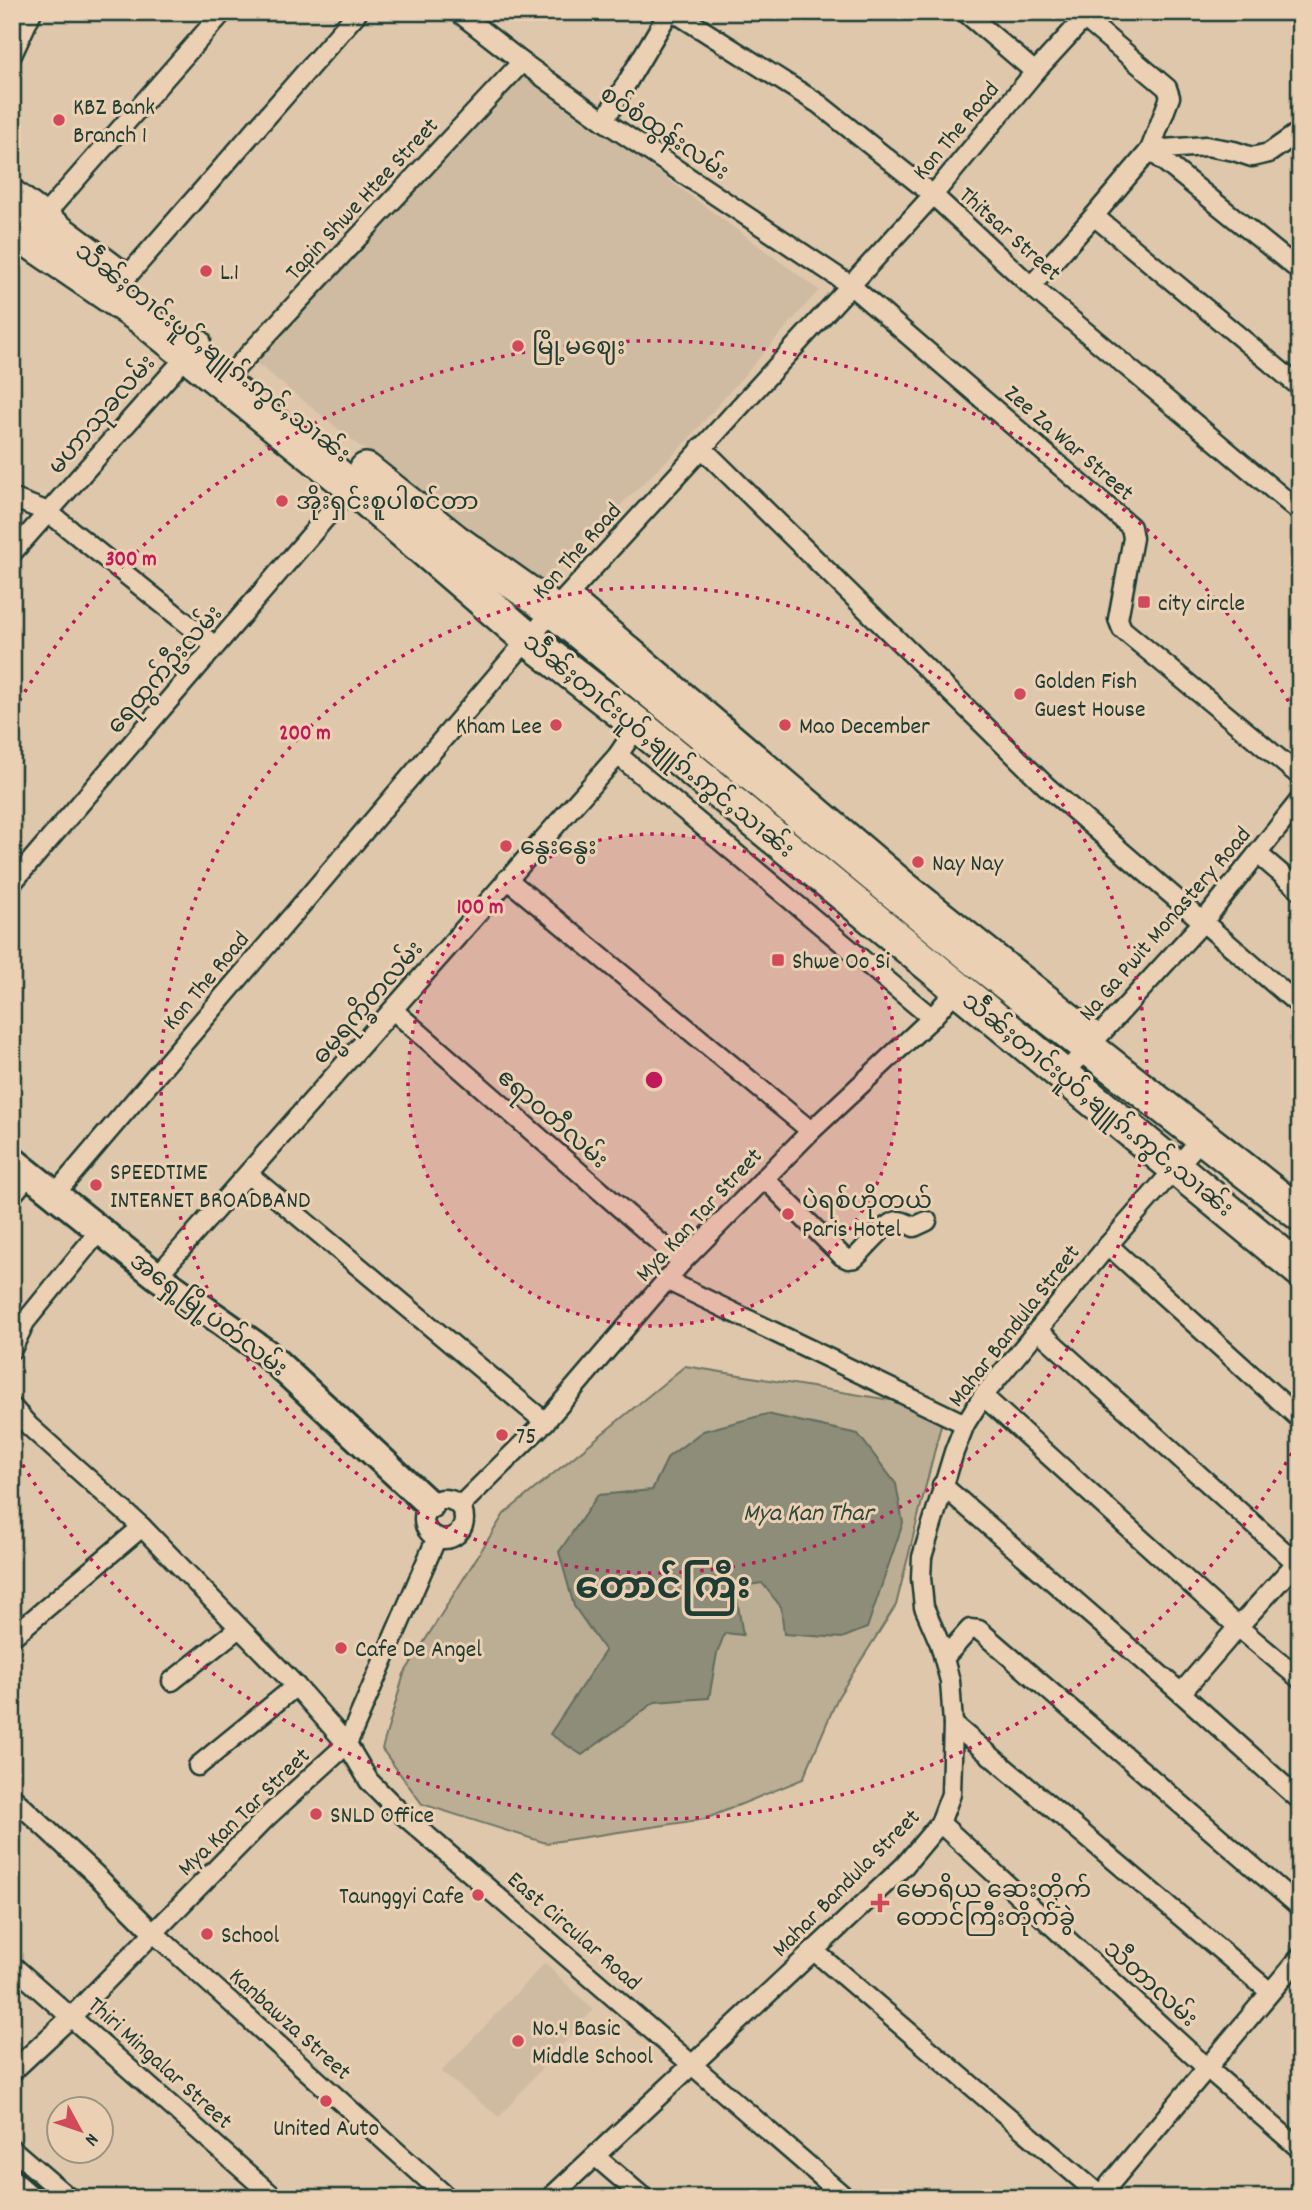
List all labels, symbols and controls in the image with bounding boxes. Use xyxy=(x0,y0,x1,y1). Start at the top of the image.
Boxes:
street label: Kon The Road xyxy=(906,75,1009,189)
street label: စဝ်စံထွန်းလမ်း xyxy=(592,77,736,190)
place label: KBZ Bank Branch 1 xyxy=(73,92,155,154)
street label: Tapin Shwe Htee Street xyxy=(278,111,448,289)
marker: KBZ Bank Branch 1 xyxy=(51,112,67,128)
street label: Thitsar Street xyxy=(950,180,1068,291)
street label: သဵႅၼ်ႈတၢင်းပူဝ်ႇၶျူၵ်ႉဢွင်ႇသၢၼ်း xyxy=(66,234,357,473)
place label: L.1 xyxy=(220,257,239,291)
marker: L.1 xyxy=(198,263,214,279)
place label: မြို့မဈေး xyxy=(532,330,625,366)
marker: မြို့မဈေး xyxy=(510,338,526,354)
street label: မဟာသုခလမ်း xyxy=(40,347,165,483)
street label: Zee Za War Street xyxy=(996,378,1141,510)
place label: အိုးရှင်းစူပါစင်တာ xyxy=(296,485,479,521)
marker: အိုးရှင်းစူပါစင်တာ xyxy=(274,493,290,509)
street label: Kon The Road xyxy=(525,496,631,608)
text: 300 m xyxy=(105,546,157,576)
place label: city circle xyxy=(1158,588,1245,622)
marker: city circle xyxy=(1136,594,1152,610)
street label: ရေထွက်ဦးလမ်း xyxy=(99,598,232,743)
street label: သဵႅၼ်ႈတၢင်းပူဝ်ႇၶျူၵ်ႉဢွင်ႇသၢၼ်း xyxy=(514,625,802,868)
place label: Golden Fish Guest House xyxy=(1034,666,1145,728)
marker: Golden Fish Guest House xyxy=(1012,686,1028,702)
place label: Kham Lee xyxy=(456,711,542,745)
place label: Mao December xyxy=(799,711,930,745)
marker: Kham Lee xyxy=(548,717,564,733)
marker: Mao December xyxy=(777,717,793,733)
text: 200 m xyxy=(279,720,331,750)
street label: Na Ga Pwit Monastery Road xyxy=(1072,820,1261,1030)
place label: နွေးနွေး xyxy=(520,832,597,866)
marker: နွေးနွေး xyxy=(498,838,514,854)
place label: Nay Nay xyxy=(932,848,1004,882)
marker: Nay Nay xyxy=(910,854,926,870)
text: 100 m xyxy=(457,894,503,924)
street label: Kon The Road xyxy=(156,925,259,1039)
street label: ဓမ္မရက္ခိတလမ်း xyxy=(304,933,433,1073)
place label: Shwe Oo Si xyxy=(792,946,890,980)
marker: Shwe Oo Si xyxy=(770,952,786,968)
street label: သဵႅၼ်ႈတၢင်းပူဝ်ႇၶျူၵ်ႉဢွင်ႇသၢၼ်း xyxy=(953,984,1241,1227)
street label: ဧရာဝတီလမ်း xyxy=(488,1061,615,1178)
centre of rings xyxy=(642,1068,666,1092)
street label: Mya Kan Tar Street xyxy=(629,1141,772,1291)
place label: SPEEDTIME INTERNET BROADBAND xyxy=(110,1157,310,1219)
marker: SPEEDTIME INTERNET BROADBAND xyxy=(88,1177,104,1193)
place label: ပဲရစ်ဟိုတယ် Paris Hotel xyxy=(802,1184,932,1248)
marker: ပဲရစ်ဟိုတယ် Paris Hotel xyxy=(780,1206,796,1222)
street label: Mahar Bandula Street xyxy=(941,1238,1090,1415)
street label: အရှေ့မြို့ပတ်လမ်း xyxy=(121,1244,294,1387)
place label: 75 xyxy=(516,1421,536,1455)
marker: 75 xyxy=(494,1427,510,1443)
water label: Mya Kan Thar xyxy=(743,1496,876,1533)
district label: တောင်ကြီး xyxy=(575,1559,751,1618)
place label: Cafe De Angel xyxy=(355,1634,482,1668)
marker: Cafe De Angel xyxy=(333,1640,349,1656)
street label: Mya Kan Tar Street xyxy=(171,1741,319,1885)
place label: SNLD Office xyxy=(330,1800,434,1834)
street label: Mahar Bandula Street xyxy=(765,1802,929,1966)
marker: SNLD Office xyxy=(308,1806,324,1822)
street label: East Circular Road xyxy=(498,1864,648,2000)
place label: မောရိယ ဆေးတိုက် တောင်ကြီးတိုက်ခွဲ xyxy=(896,1873,1091,1937)
place label: Taunggyi Cafe xyxy=(339,1881,464,1915)
marker: Taunggyi Cafe xyxy=(470,1887,486,1903)
marker: မောရိယ ဆေးတိုက် တောင်ကြီးတိုက်ခွဲ xyxy=(870,1893,890,1913)
place label: School xyxy=(221,1920,280,1954)
marker: School xyxy=(199,1926,215,1942)
street label: သီတာလမ်း xyxy=(1094,1932,1205,2037)
street label: Kanbawza Street xyxy=(220,1961,358,2090)
street label: Thiri Mingalar Street xyxy=(79,1990,239,2139)
place label: No.4 Basic Middle School xyxy=(532,2013,653,2075)
marker: No.4 Basic Middle School xyxy=(510,2033,526,2049)
marker: United Auto xyxy=(318,2093,334,2109)
north arrow xyxy=(46,2094,116,2164)
place label: United Auto xyxy=(273,2113,379,2147)
text: N xyxy=(77,2126,104,2151)

